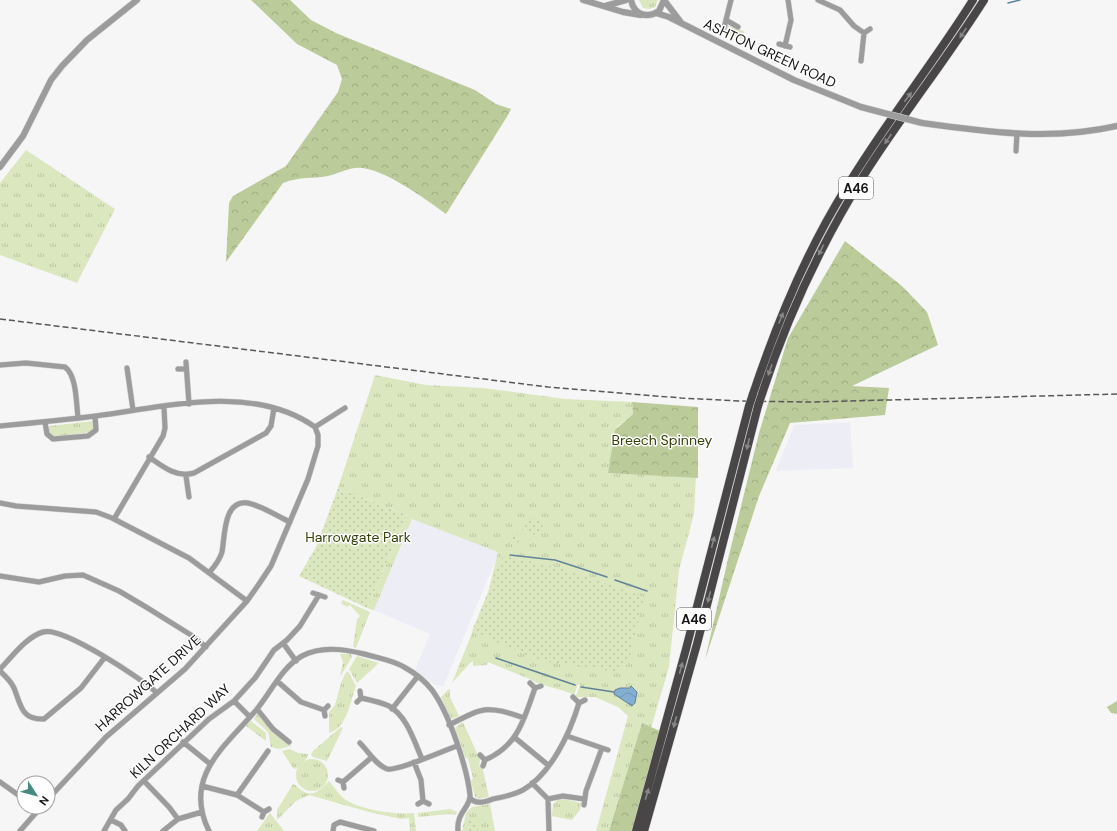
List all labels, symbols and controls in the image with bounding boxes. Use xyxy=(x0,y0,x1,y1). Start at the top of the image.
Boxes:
street label: ASHTON GREEN ROAD xyxy=(701,14,839,92)
one-way arrow xyxy=(959,27,967,38)
one-way arrow xyxy=(904,91,912,102)
one-way arrow xyxy=(884,134,892,144)
road number: A46 xyxy=(839,177,873,199)
one-way arrow xyxy=(818,244,824,256)
one-way arrow xyxy=(778,311,784,323)
one-way arrow xyxy=(767,364,773,376)
park label: Breech Spinney xyxy=(612,431,713,449)
one-way arrow xyxy=(745,438,751,450)
park label: Harrowgate Park xyxy=(305,528,411,546)
one-way arrow xyxy=(711,536,717,549)
one-way arrow xyxy=(705,590,711,603)
road number: A46 xyxy=(677,608,711,630)
street label: HARROWGATE DRIVE xyxy=(91,631,205,735)
one-way arrow xyxy=(678,662,684,674)
street label: KILN ORCHARD WAY xyxy=(126,680,234,782)
one-way arrow xyxy=(672,717,678,729)
north arrow xyxy=(16,775,56,815)
one-way arrow xyxy=(644,787,650,800)
text: N xyxy=(36,794,52,808)

